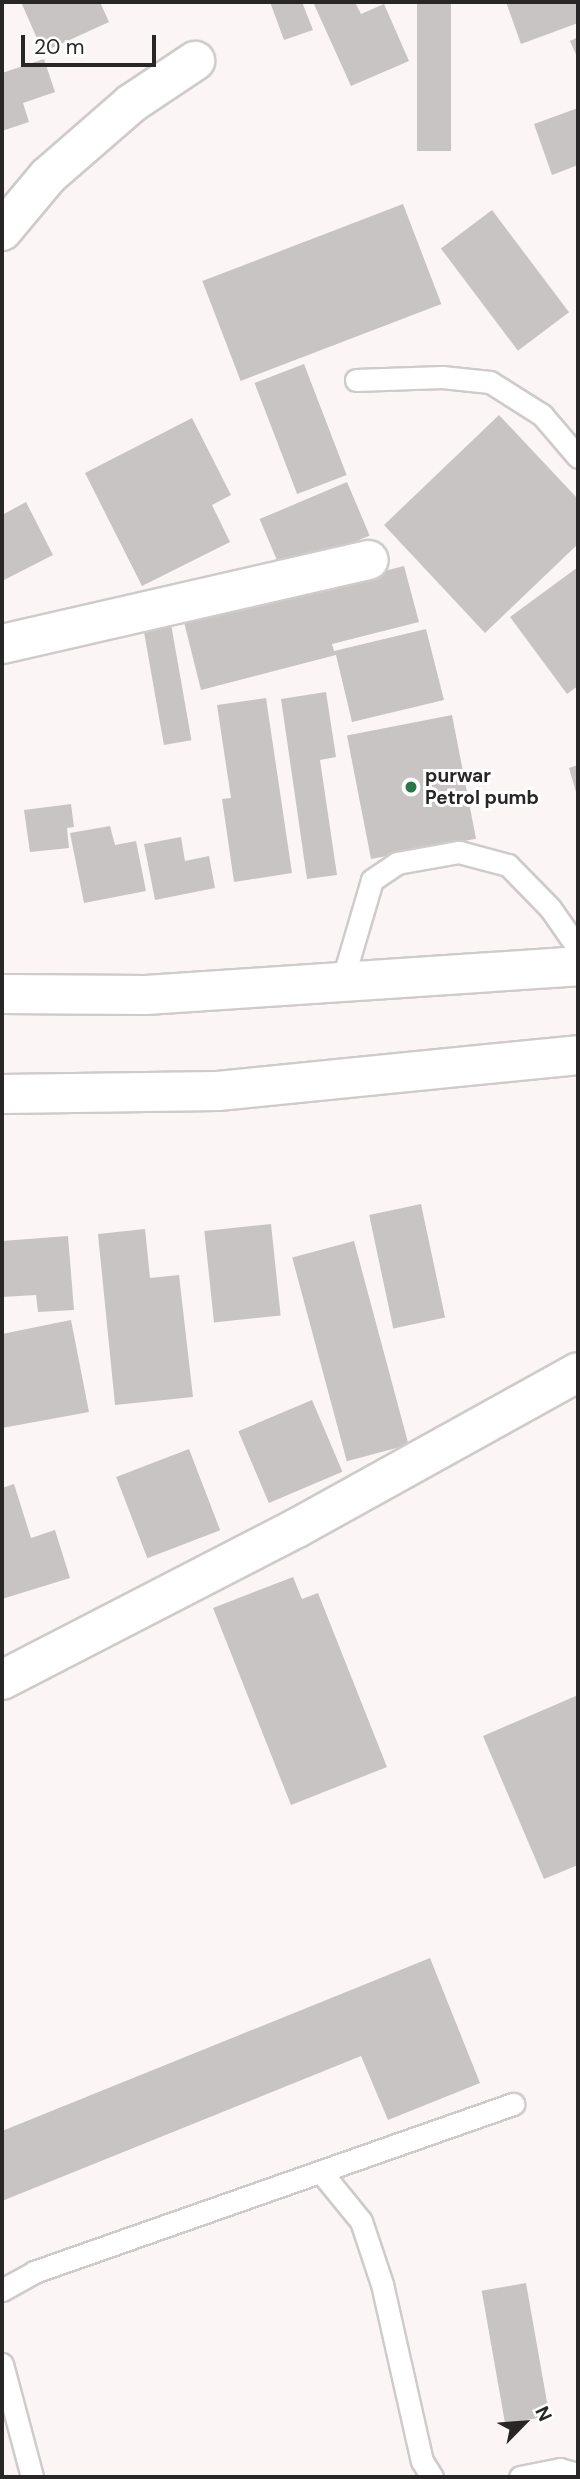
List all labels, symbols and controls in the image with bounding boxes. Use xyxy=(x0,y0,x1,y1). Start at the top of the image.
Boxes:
scale bar xyxy=(24,21,159,65)
text: 20 m xyxy=(34,33,85,61)
place label: purwar Petrol pumb xyxy=(425,765,539,809)
marker: purwar Petrol pumb xyxy=(403,779,419,795)
north arrow xyxy=(489,2388,559,2458)
text: N xyxy=(529,2402,558,2425)

